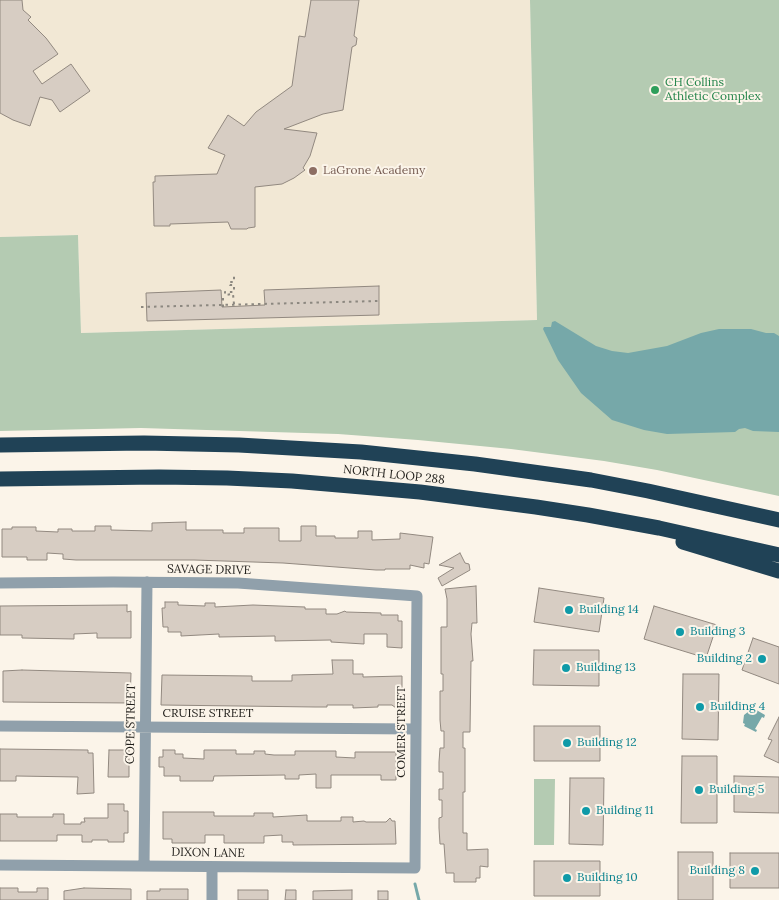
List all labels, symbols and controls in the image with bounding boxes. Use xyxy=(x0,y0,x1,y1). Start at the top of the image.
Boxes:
place label: CH Collins Athletic Complex xyxy=(665,76,761,104)
marker: CH Collins Athletic Complex xyxy=(649,84,661,96)
place label: LaGrone Academy xyxy=(323,164,425,178)
marker: LaGrone Academy xyxy=(307,165,319,177)
street label: NORTH LOOP 288 xyxy=(342,462,446,488)
street label: SAVAGE DRIVE xyxy=(167,562,251,578)
place label: Building 14 xyxy=(579,603,639,617)
marker: Building 14 xyxy=(563,604,575,616)
place label: Building 3 xyxy=(690,625,745,639)
marker: Building 3 xyxy=(674,626,686,638)
place label: Building 2 xyxy=(697,652,752,666)
marker: Building 2 xyxy=(756,653,768,665)
place label: Building 13 xyxy=(576,661,636,675)
marker: Building 13 xyxy=(560,662,572,674)
street label: COPE STREET xyxy=(123,684,139,764)
street label: COMER STREET xyxy=(395,686,409,778)
place label: Building 4 xyxy=(710,700,765,714)
marker: Building 4 xyxy=(694,701,706,713)
street label: CRUISE STREET xyxy=(163,707,253,721)
place label: Building 12 xyxy=(577,736,637,750)
marker: Building 12 xyxy=(561,737,573,749)
place label: Building 5 xyxy=(709,783,764,797)
marker: Building 5 xyxy=(693,784,705,796)
place label: Building 11 xyxy=(596,804,654,818)
marker: Building 11 xyxy=(580,805,592,817)
street label: DIXON LANE xyxy=(171,845,245,861)
place label: Building 8 xyxy=(689,864,745,878)
marker: Building 8 xyxy=(749,865,761,877)
place label: Building 10 xyxy=(577,871,638,885)
marker: Building 10 xyxy=(561,872,573,884)

